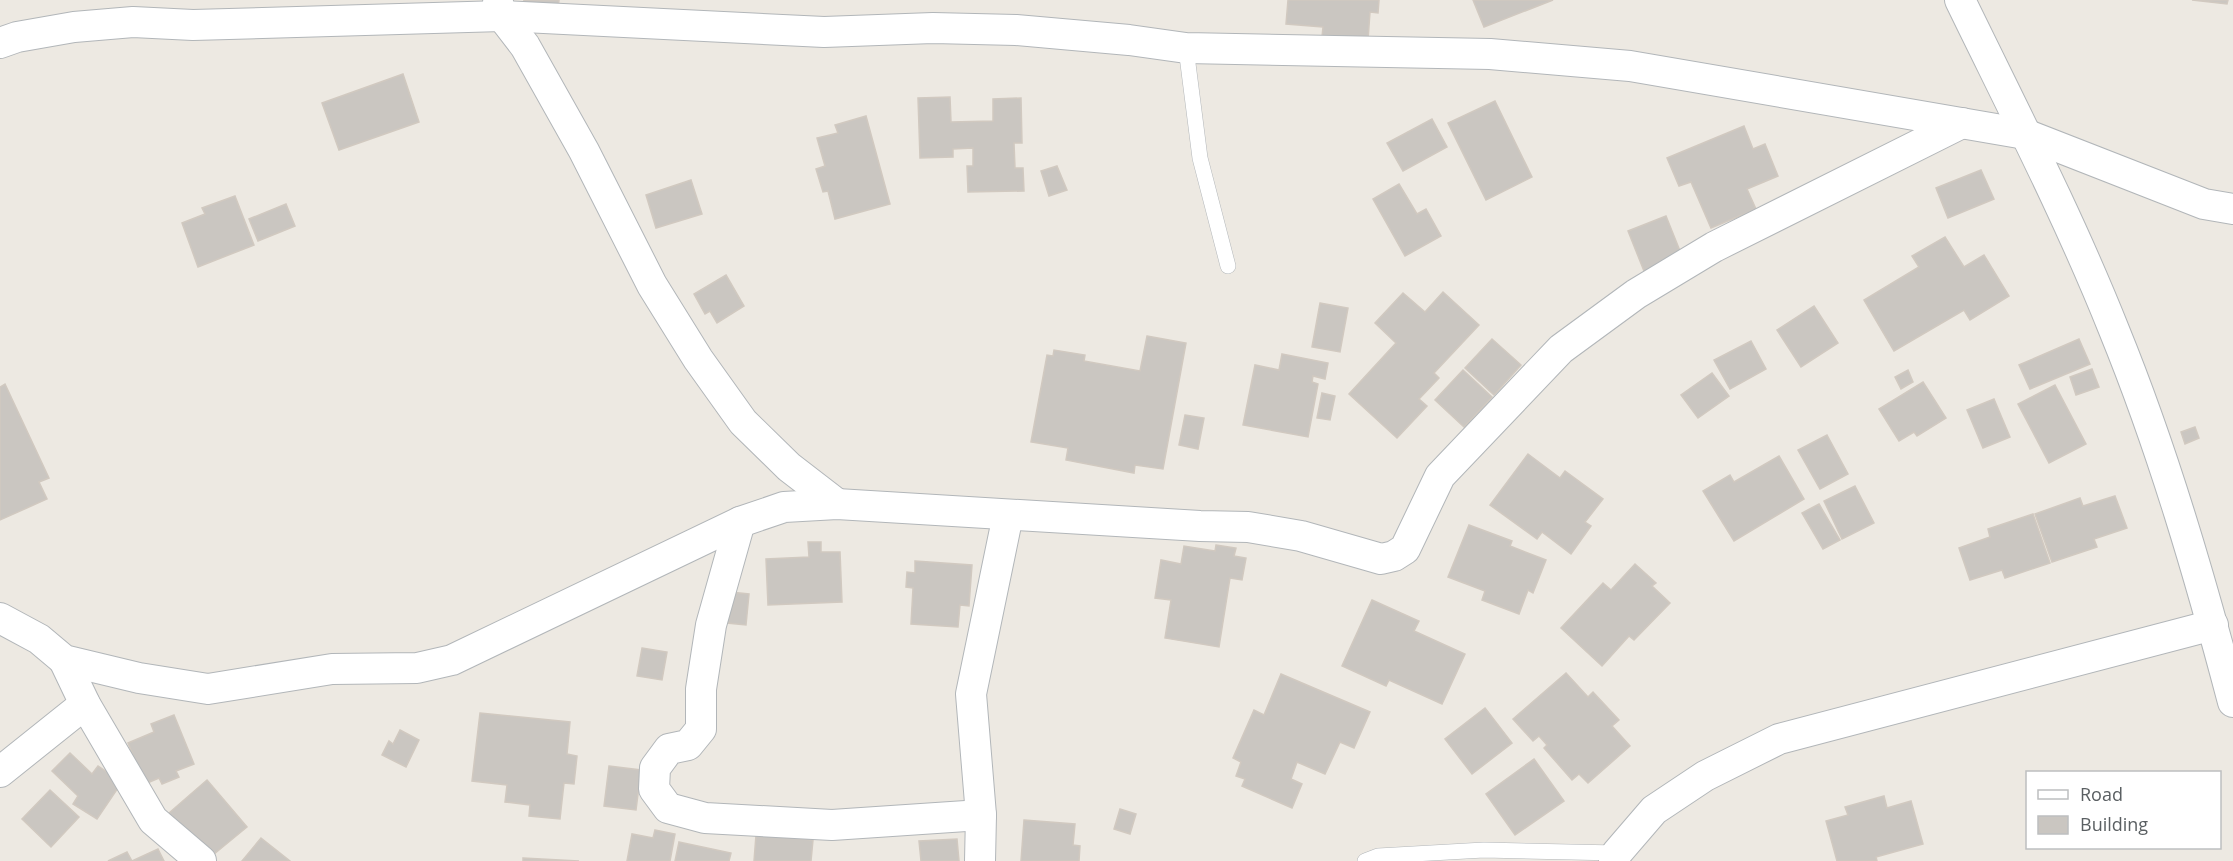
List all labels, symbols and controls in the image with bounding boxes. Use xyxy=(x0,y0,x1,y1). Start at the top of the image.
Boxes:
legend xyxy=(2026,771,2221,849)
text: Road xyxy=(2080,782,2123,806)
text: Building xyxy=(2080,812,2148,836)

